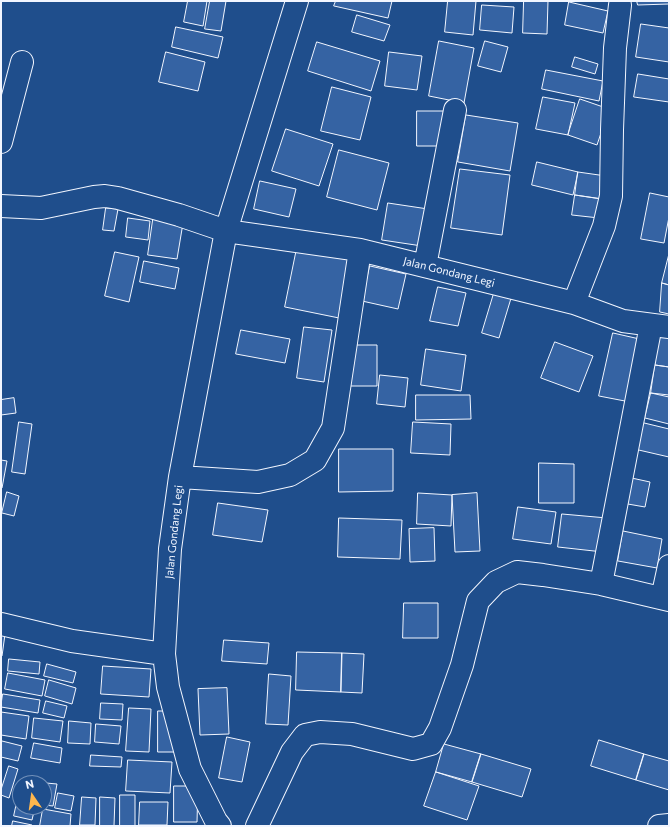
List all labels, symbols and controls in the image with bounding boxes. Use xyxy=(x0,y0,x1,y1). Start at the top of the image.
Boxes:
street label: Jalan Gondang Legi xyxy=(402,254,496,290)
street label: Jalan Gondang Legi xyxy=(163,484,185,580)
north arrow xyxy=(12,775,52,815)
text: N xyxy=(24,777,35,791)

